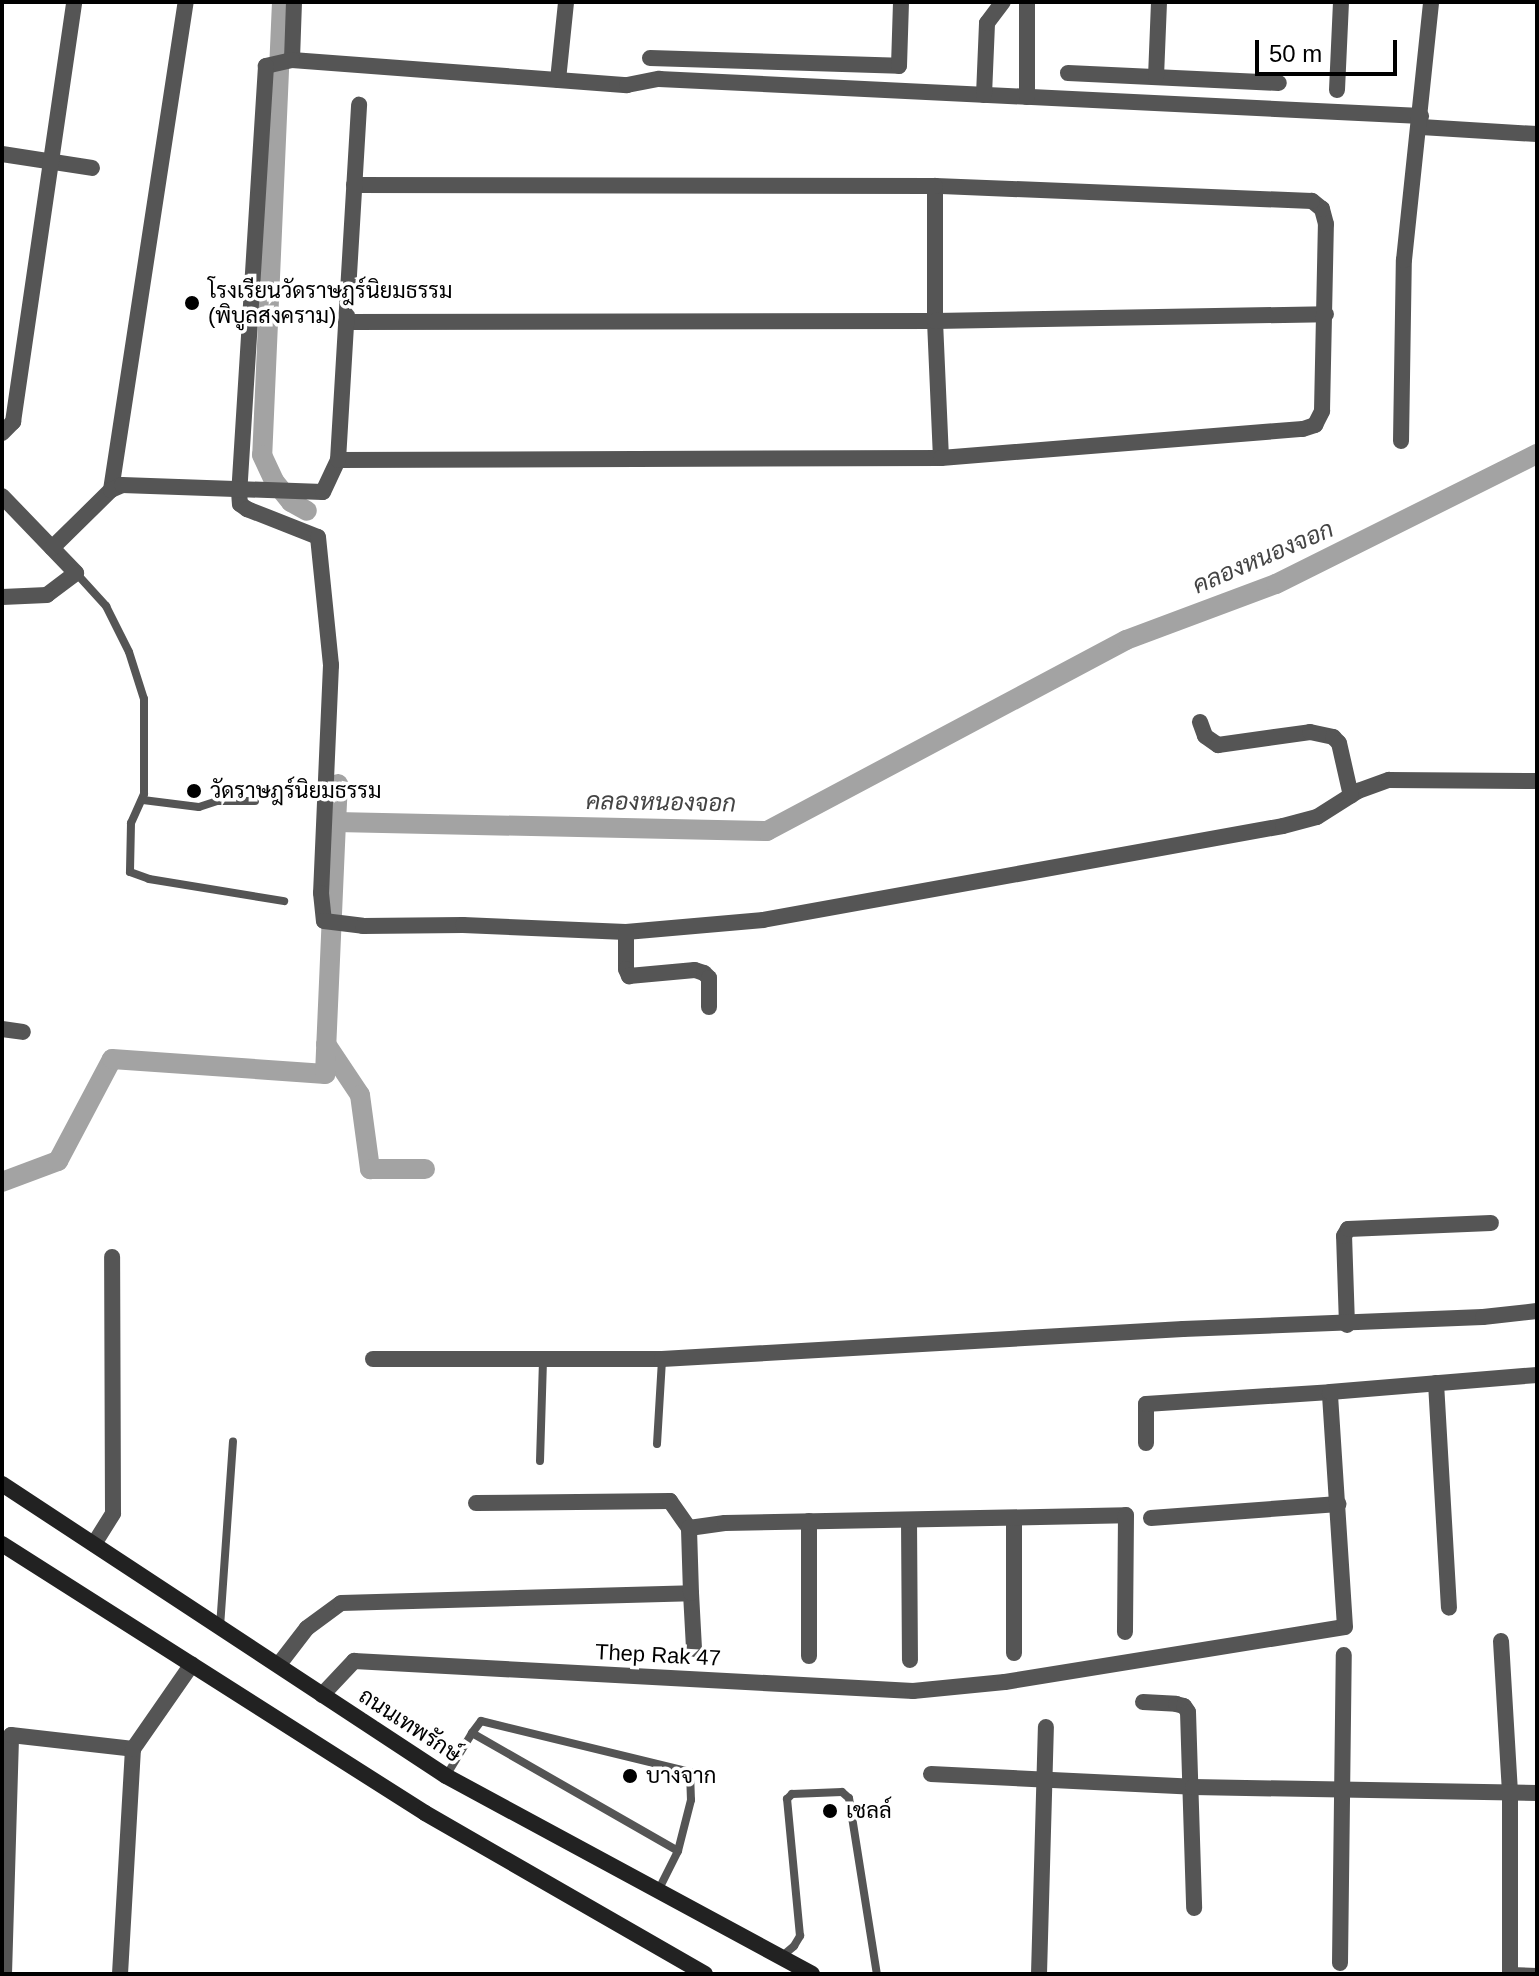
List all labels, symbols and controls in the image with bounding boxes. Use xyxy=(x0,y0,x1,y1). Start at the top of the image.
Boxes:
scale bar xyxy=(1259,24,1401,74)
text: 50 m xyxy=(1269,40,1322,67)
place label: โรงเรียนวัดราษฎร์นิยมธรรม (พิบูลสงคราม) xyxy=(208,277,452,328)
marker: โรงเรียนวัดราษฎร์นิยมธรรม (พิบูลสงคราม) xyxy=(183,294,201,312)
water label: คลองหนองจอก xyxy=(1188,514,1338,600)
place label: วัดราษฎร์นิยมธรรม xyxy=(210,778,381,804)
marker: วัดราษฎร์นิยมธรรม xyxy=(185,782,203,800)
water label: คลองหนองจอก xyxy=(586,786,736,818)
street label: Thep Rak 47 xyxy=(594,1639,722,1671)
street label: ถนนเทพรักษ์ xyxy=(354,1682,466,1768)
place label: บางจาก xyxy=(646,1763,716,1789)
marker: บางจาก xyxy=(621,1767,639,1785)
place label: เชลล์ xyxy=(846,1798,892,1824)
marker: เชลล์ xyxy=(821,1802,839,1820)

